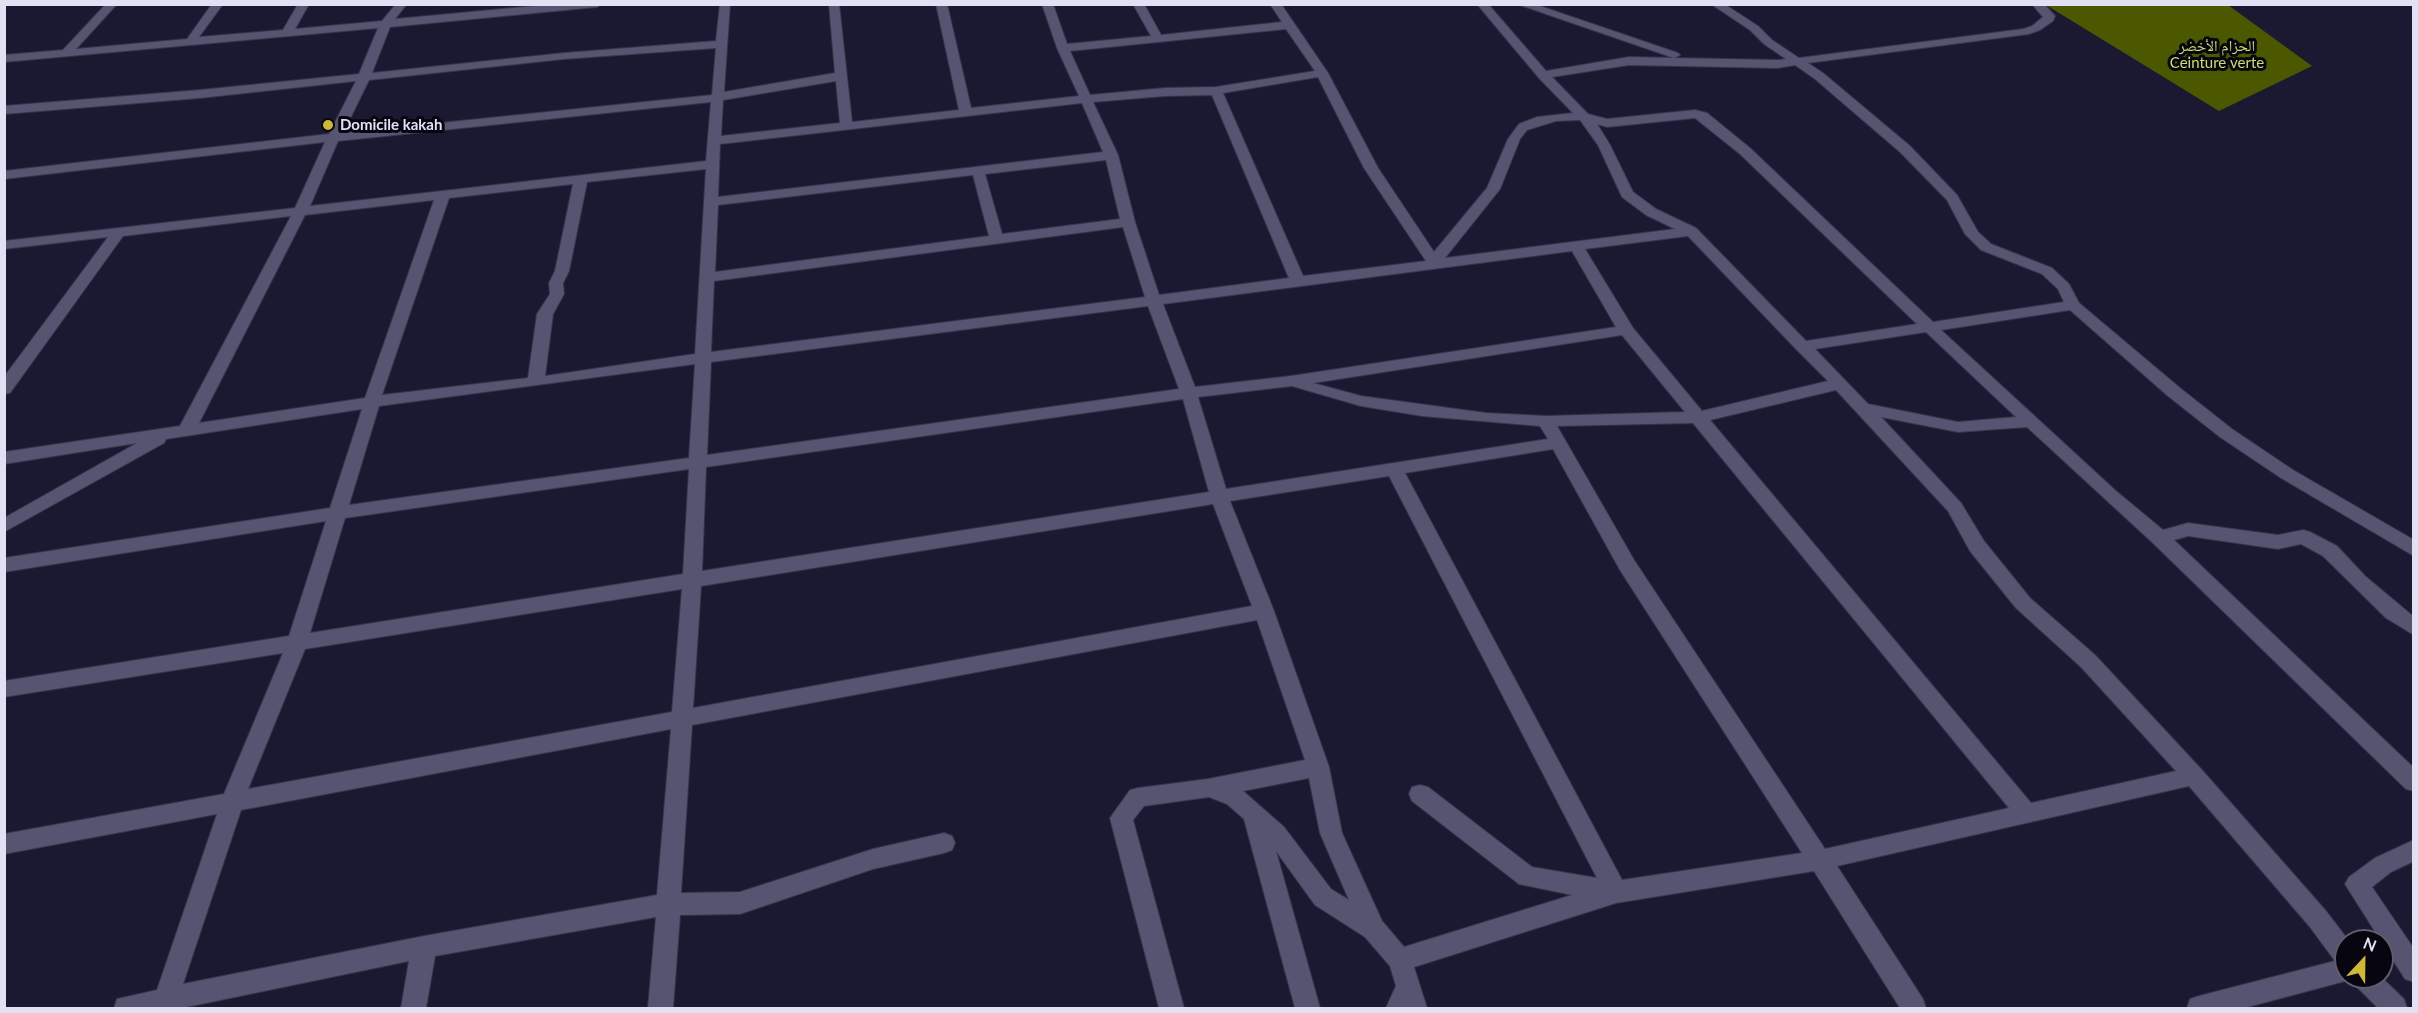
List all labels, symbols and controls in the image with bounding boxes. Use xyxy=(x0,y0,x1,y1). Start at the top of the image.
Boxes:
park label: الحزام الأخضر Ceinture verte xyxy=(2170,37,2264,72)
place label: Domicile kakah xyxy=(340,116,442,134)
marker: Domicile kakah xyxy=(321,118,335,132)
north arrow xyxy=(2334,929,2394,989)
text: N xyxy=(2361,933,2379,955)

